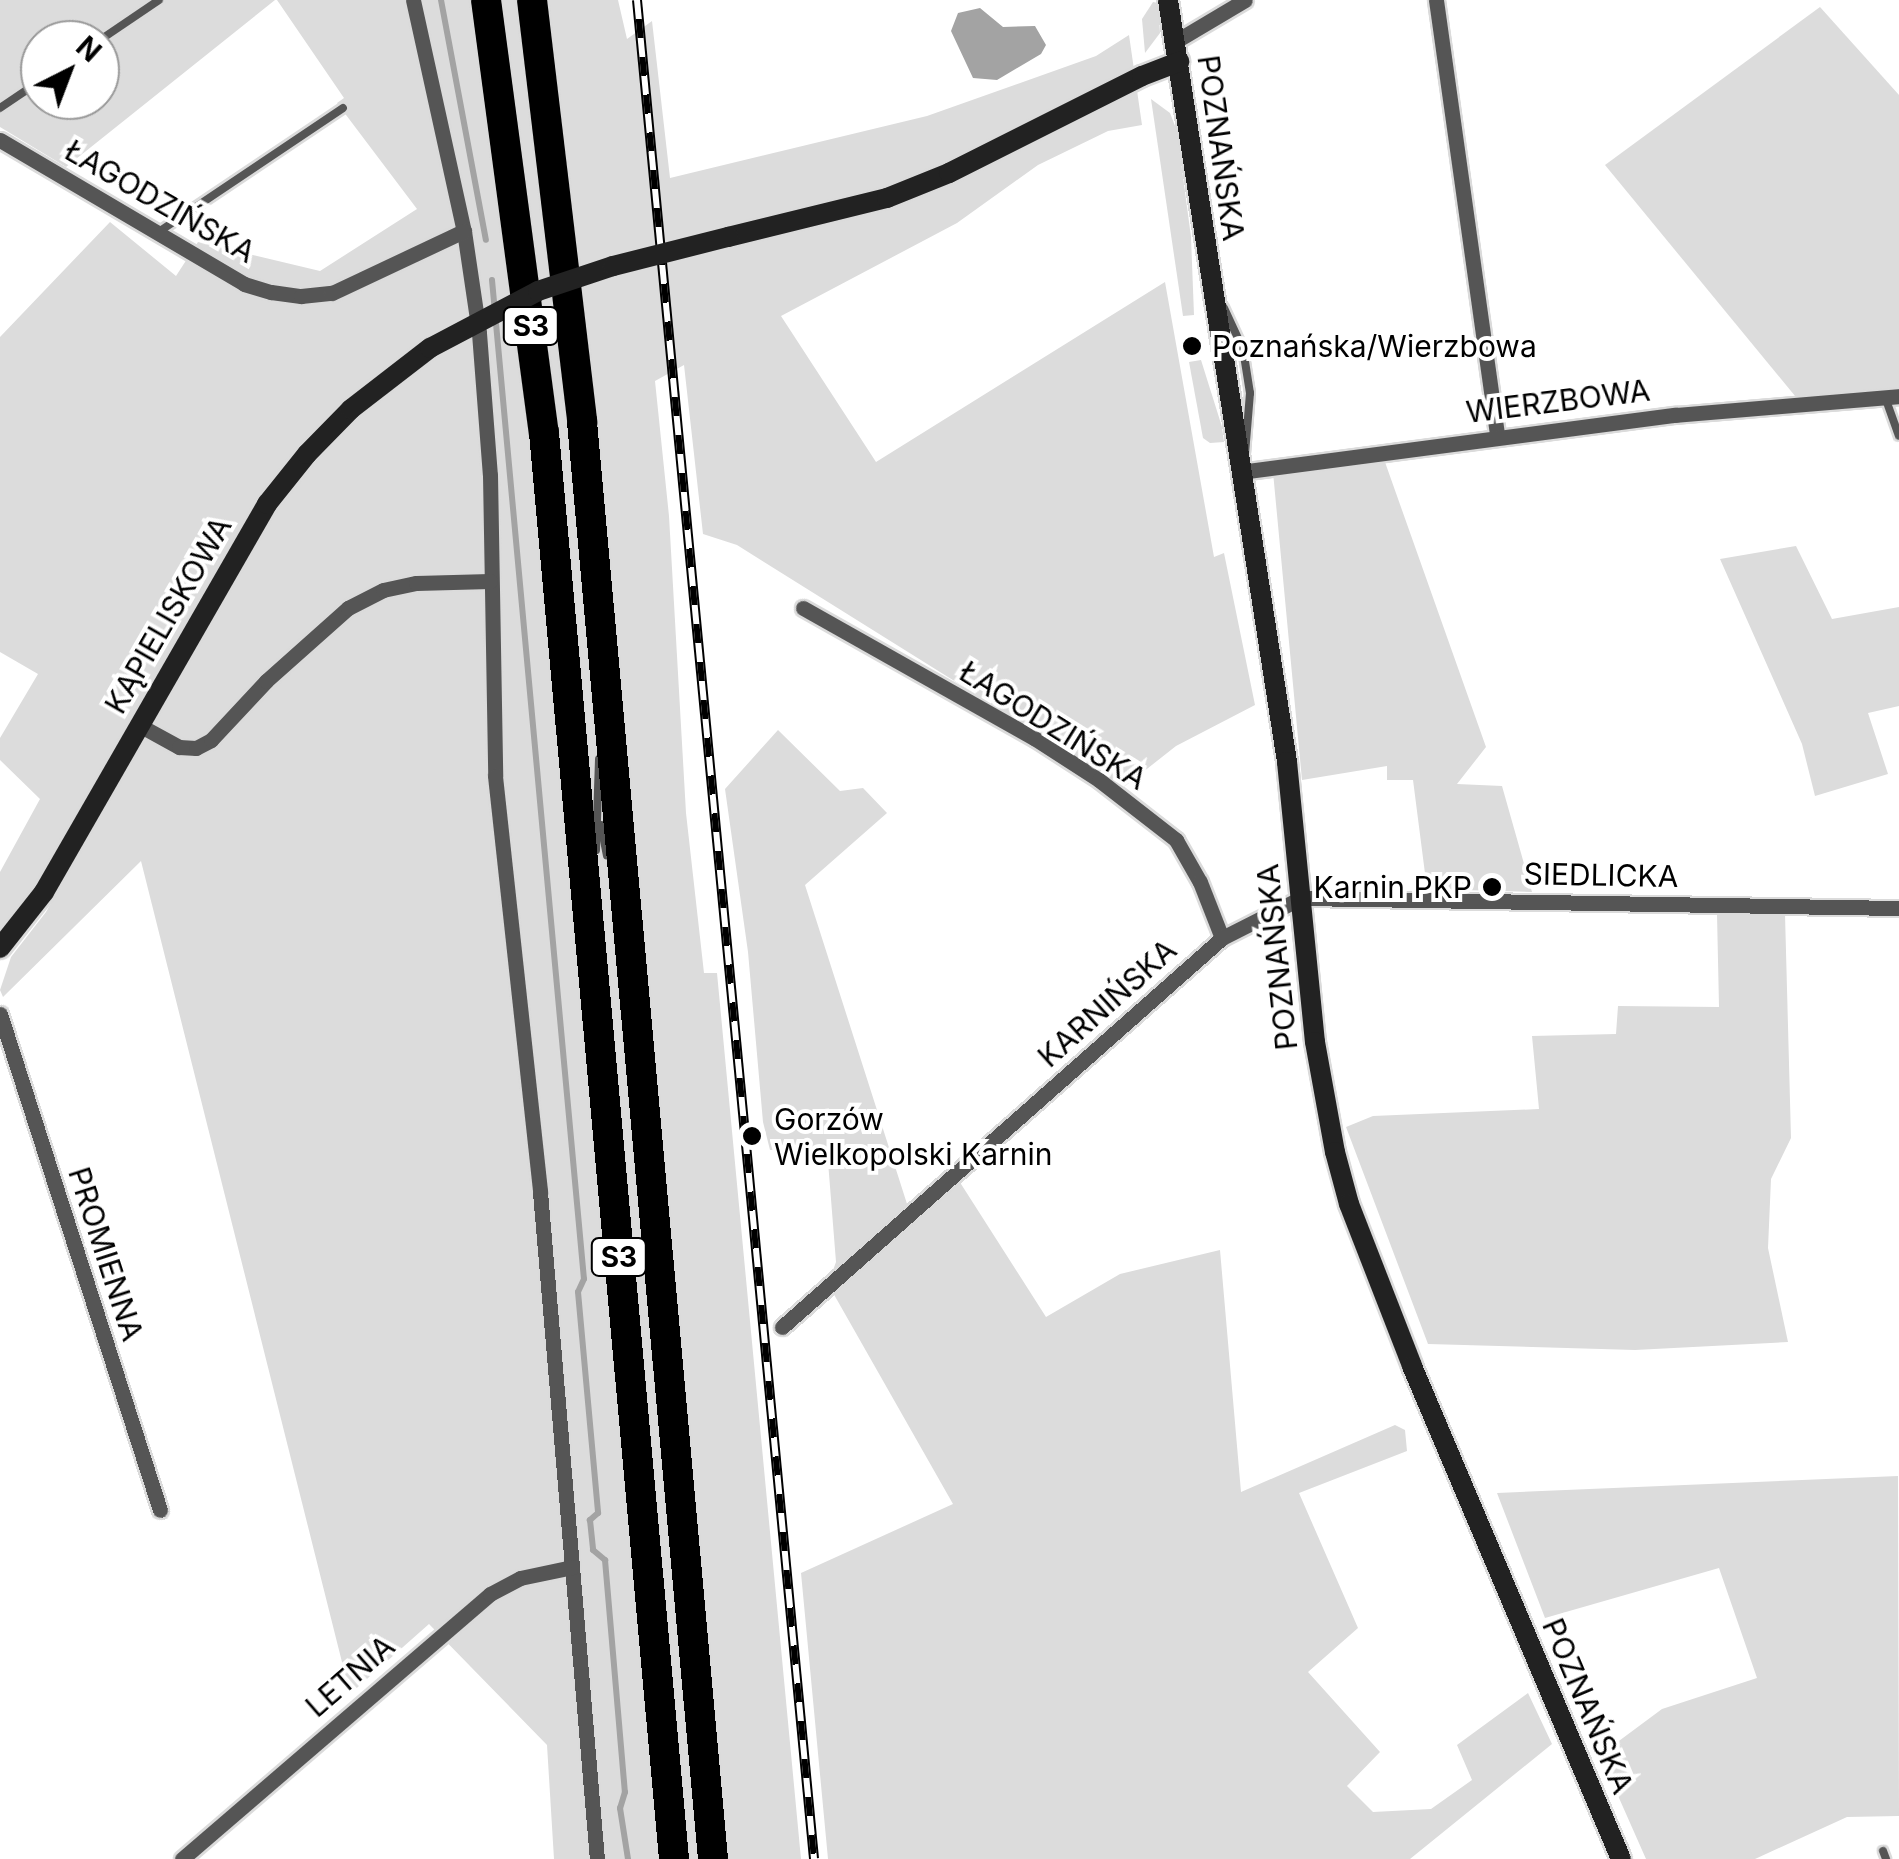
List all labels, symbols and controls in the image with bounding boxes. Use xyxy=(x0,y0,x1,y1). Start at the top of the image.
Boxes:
north arrow xyxy=(20,20,120,120)
text: N xyxy=(69,29,108,69)
street label: POZNAŃSKA xyxy=(1190,53,1252,243)
street label: ŁAGODZIŃSKA xyxy=(58,132,262,270)
road number: S3 xyxy=(501,303,561,349)
place label: Poznańska/Wierzbowa xyxy=(1212,328,1537,364)
marker: Poznańska/Wierzbowa xyxy=(1181,335,1203,357)
street label: WIERZBOWA xyxy=(1464,372,1652,430)
street label: KĄPIELISKOWA xyxy=(97,510,239,720)
street label: ŁAGODZIŃSKA xyxy=(953,653,1153,797)
street label: SIEDLICKA xyxy=(1523,856,1679,894)
street label: POZNAŃSKA xyxy=(1249,862,1305,1052)
place label: Karnin PKP xyxy=(1314,869,1472,905)
marker: Karnin PKP xyxy=(1481,876,1503,898)
street label: KARNIŃSKA xyxy=(1030,932,1184,1074)
place label: Gorzów Wielkopolski Karnin xyxy=(774,1101,1052,1172)
marker: Gorzów Wielkopolski Karnin xyxy=(739,1123,765,1149)
street label: PROMIENNA xyxy=(61,1163,151,1345)
road number: S3 xyxy=(589,1234,649,1280)
street label: POZNAŃSKA xyxy=(1535,1613,1641,1799)
street label: LETNIA xyxy=(298,1628,402,1724)

